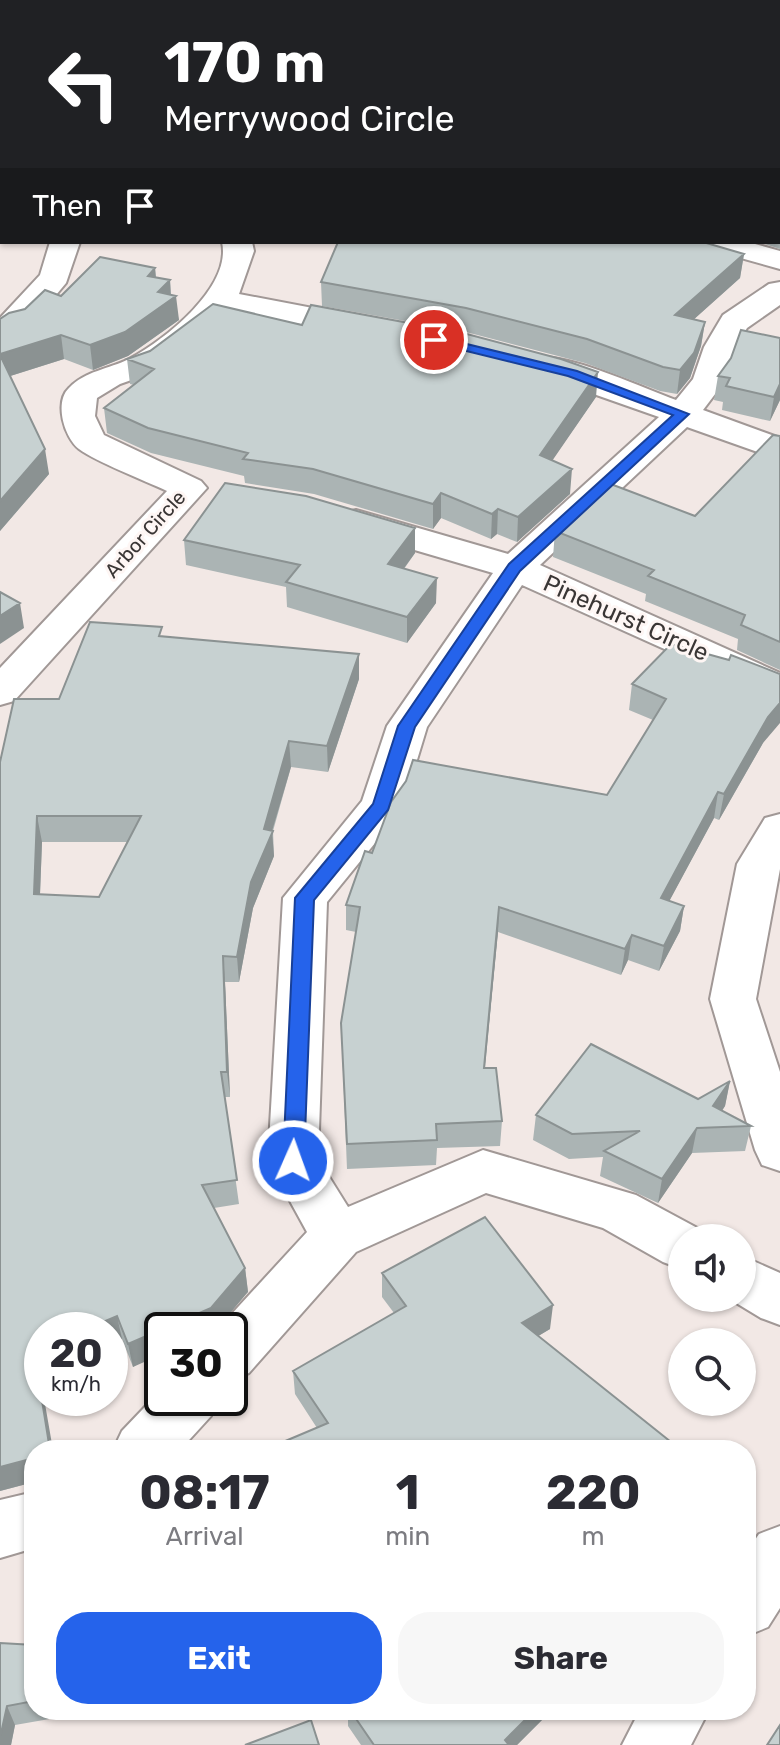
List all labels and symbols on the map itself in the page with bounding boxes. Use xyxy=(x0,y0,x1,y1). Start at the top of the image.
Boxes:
pin xyxy=(400,306,468,374)
street label: Arbor Circle xyxy=(100,485,190,583)
street label: Pinehurst Circle xyxy=(539,569,713,667)
position arrow xyxy=(251,1119,335,1203)
speed limit sign: 30 xyxy=(144,1312,248,1416)

